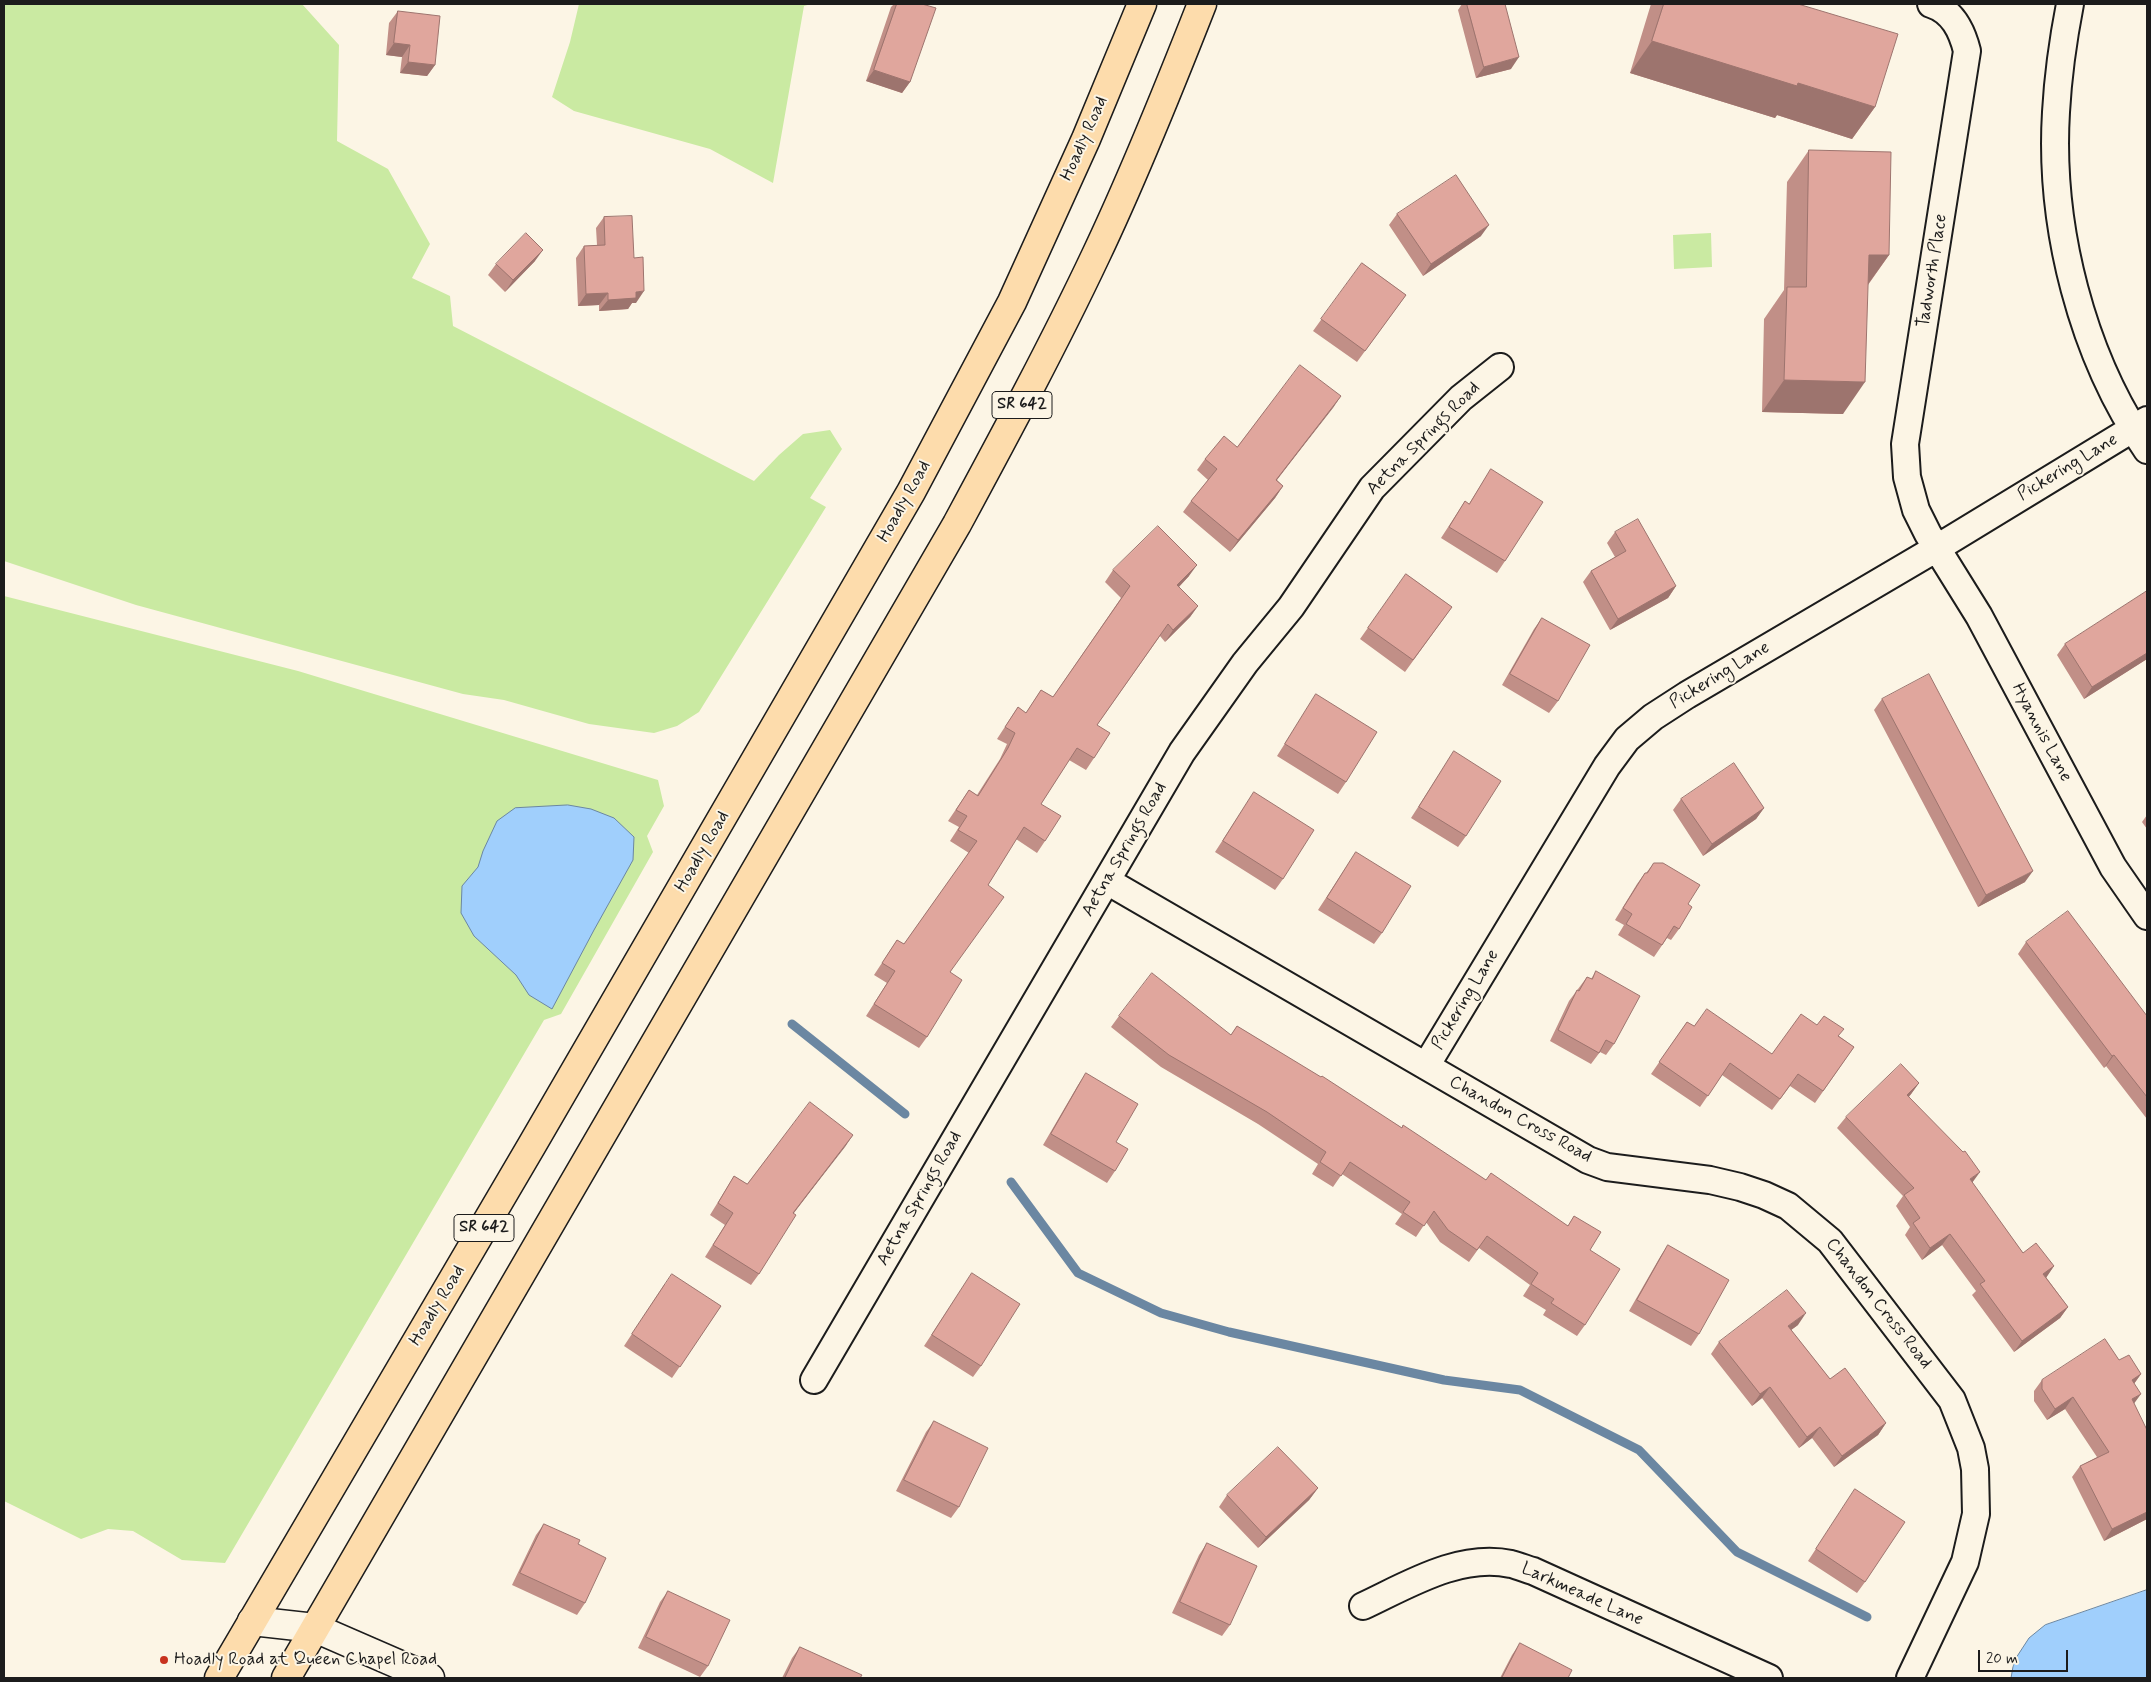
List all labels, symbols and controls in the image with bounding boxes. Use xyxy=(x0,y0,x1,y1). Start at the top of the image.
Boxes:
street label: Hoadly Road xyxy=(1057,93,1113,185)
street label: Tadworth Place xyxy=(1913,213,1953,329)
street label: Aetna Springs Road xyxy=(1363,378,1485,500)
road number: SR 642 xyxy=(992,392,1052,418)
street label: Pickering Lane xyxy=(2014,430,2122,506)
street label: Hoadly Road xyxy=(874,457,936,547)
street label: Pickering Lane xyxy=(1666,638,1774,714)
street label: Hyannis Lane xyxy=(2006,680,2076,786)
street label: Aetna Springs Road xyxy=(1078,779,1172,921)
street label: Hoadly Road xyxy=(671,807,735,897)
street label: Pickering Lane xyxy=(1428,946,1504,1054)
street label: Chandon Cross Road xyxy=(1445,1072,1595,1168)
street label: Aetna Springs Road xyxy=(873,1128,967,1270)
road number: SR 642 xyxy=(454,1214,514,1242)
street label: Chandon Cross Road xyxy=(1820,1234,1936,1374)
street label: Hoadly Road xyxy=(405,1262,471,1350)
street label: Larkmeade Lane xyxy=(1518,1558,1646,1632)
scale bar xyxy=(1981,1640,2071,1672)
place label: Hoadly Road at Queen Chapel Road xyxy=(174,1649,437,1671)
text: 20 m xyxy=(1986,1649,2018,1669)
marker: Hoadly Road at Queen Chapel Road xyxy=(158,1654,170,1666)

